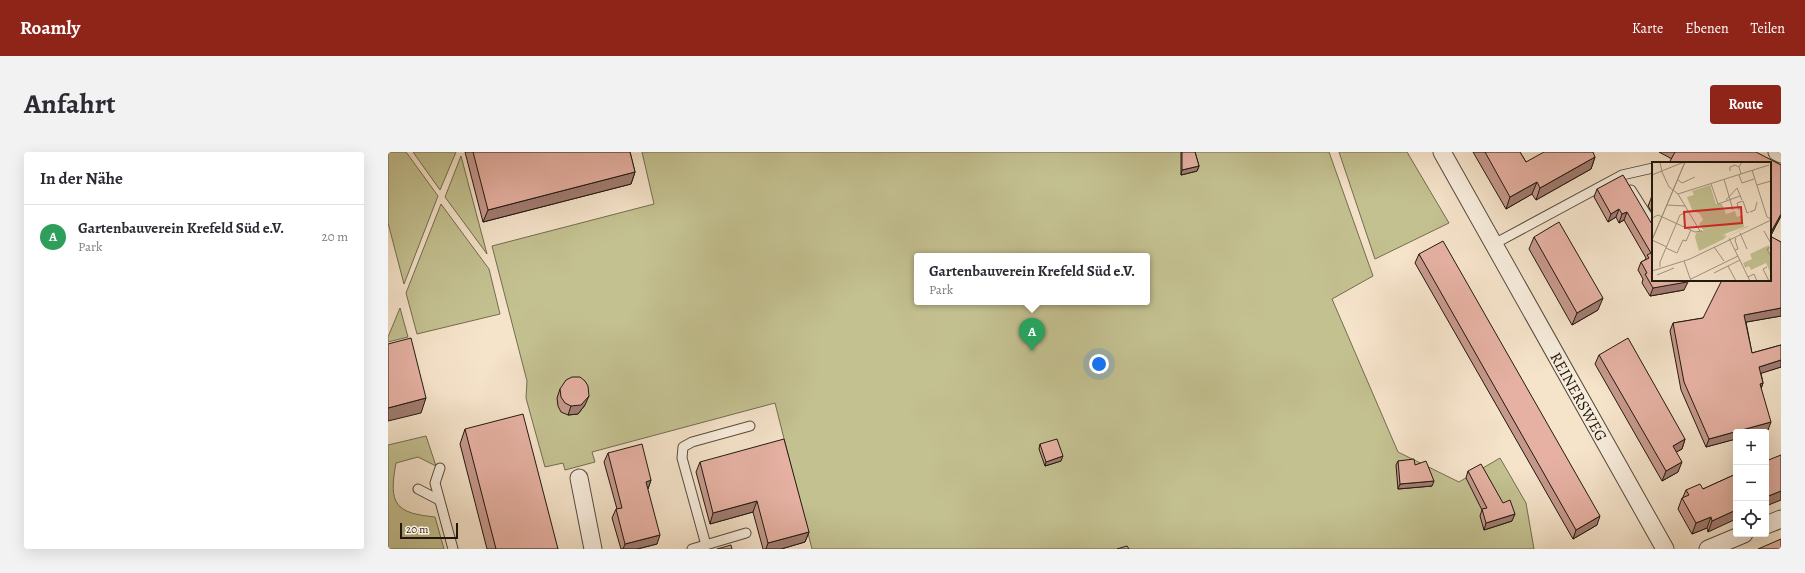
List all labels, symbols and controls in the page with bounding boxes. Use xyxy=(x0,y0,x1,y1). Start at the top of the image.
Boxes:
text: Roamly xyxy=(20,15,80,41)
text: Karte xyxy=(1632,19,1663,38)
text: Ebenen xyxy=(1685,19,1729,38)
text: Teilen xyxy=(1751,19,1785,38)
text: Anfahrt xyxy=(24,85,116,123)
button: Route xyxy=(1710,85,1781,124)
inset map xyxy=(1652,162,1771,281)
text: In der Nähe xyxy=(40,167,123,190)
text: Gartenbauverein Krefeld Süd e.V. xyxy=(78,218,284,238)
text: A xyxy=(49,228,57,245)
text: 20 m xyxy=(322,228,348,245)
text: Park xyxy=(78,238,102,255)
popup xyxy=(914,253,1150,305)
text: Gartenbauverein Krefeld Süd e.V. xyxy=(929,261,1135,281)
text: Park xyxy=(929,281,953,298)
pin: A xyxy=(1019,318,1045,351)
street label: REINERSWEG xyxy=(1544,348,1612,445)
your location xyxy=(1089,354,1109,374)
map controls xyxy=(1733,429,1769,537)
button: + xyxy=(1733,429,1769,465)
button: − xyxy=(1733,465,1769,501)
button: locate xyxy=(1733,501,1769,537)
scale bar xyxy=(400,521,458,540)
text: 20 m xyxy=(406,522,428,537)

